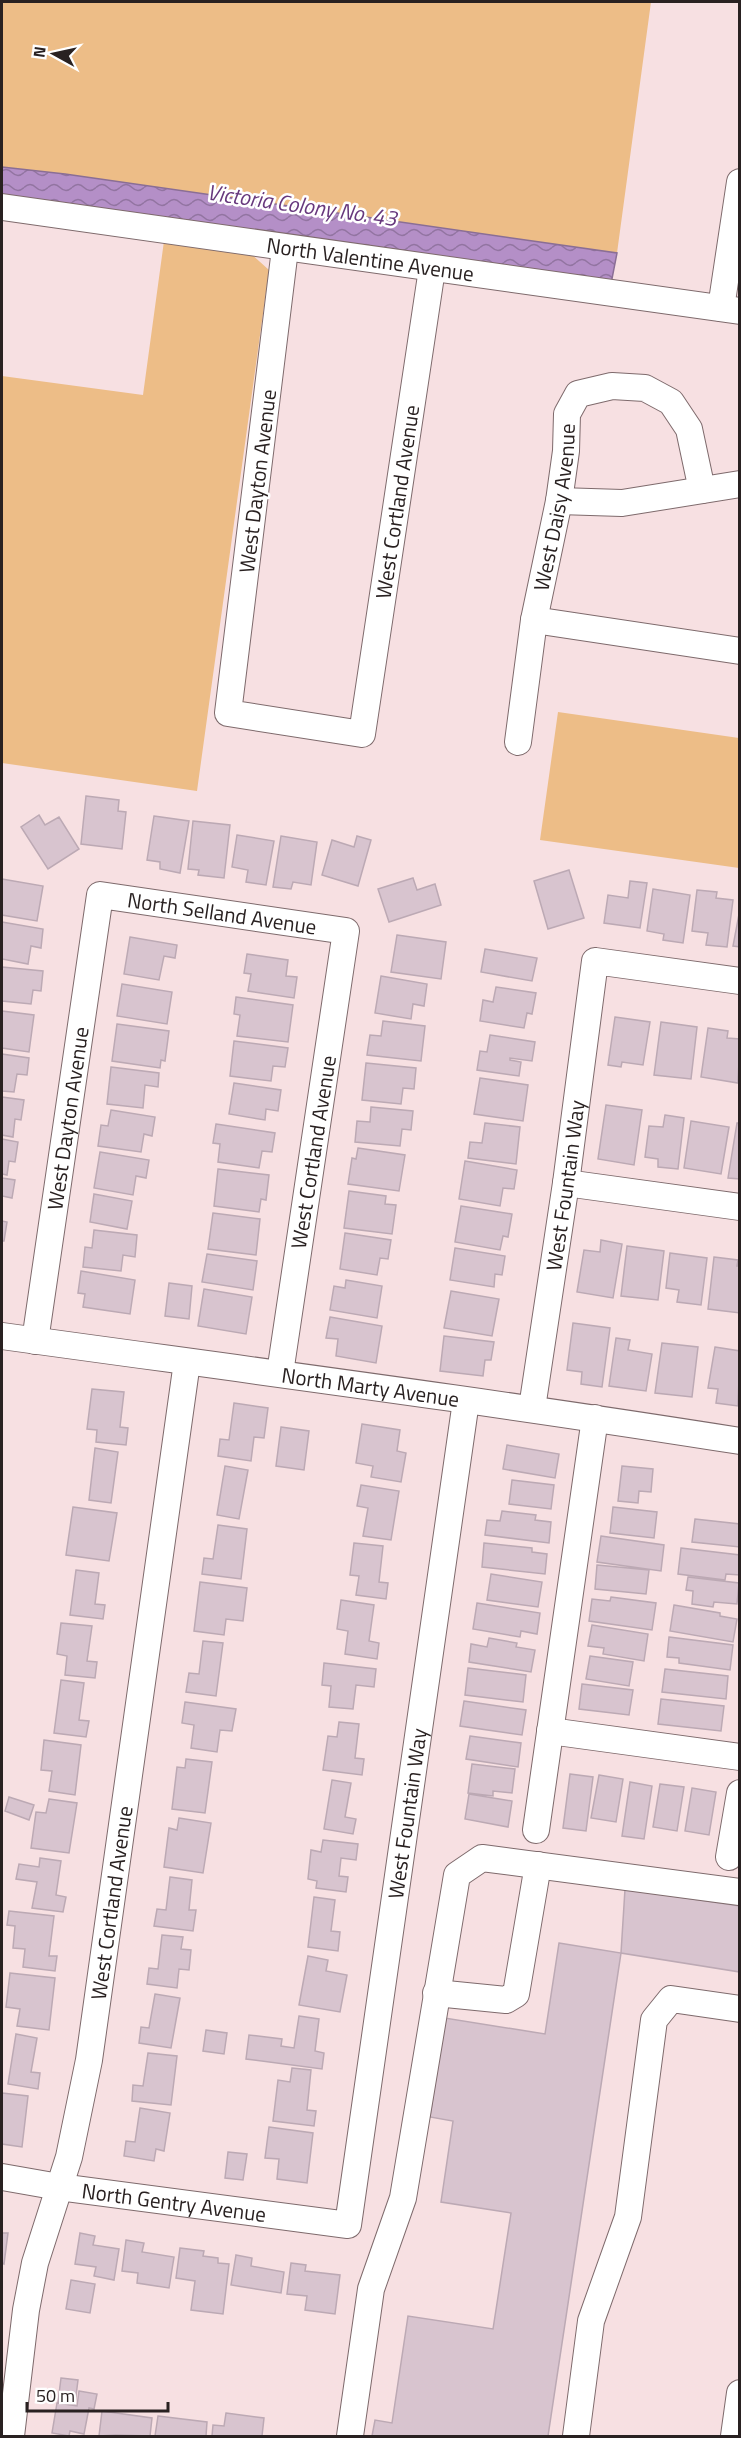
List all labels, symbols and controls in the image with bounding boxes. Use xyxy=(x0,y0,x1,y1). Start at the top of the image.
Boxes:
north arrow xyxy=(24,24,84,84)
text: N xyxy=(26,45,52,59)
water label: Victoria Colony No. 43 xyxy=(205,175,401,235)
street label: North Valentine Avenue xyxy=(265,228,476,289)
street label: West Dayton Avenue xyxy=(230,387,284,575)
street label: West Cortland Avenue xyxy=(367,403,427,601)
street label: West Daisy Avenue xyxy=(525,423,583,594)
street label: North Selland Avenue xyxy=(125,883,319,942)
street label: West Dayton Avenue xyxy=(38,1025,97,1212)
street label: West Cortland Avenue xyxy=(282,1053,344,1251)
street label: West Fountain Way xyxy=(537,1098,593,1273)
street label: North Marty Avenue xyxy=(280,1358,461,1415)
street label: West Fountain Way xyxy=(379,1726,435,1901)
street label: West Cortland Avenue xyxy=(82,1804,141,2002)
street label: North Gentry Avenue xyxy=(80,2174,268,2230)
scale bar xyxy=(27,2375,168,2413)
text: 50 m xyxy=(36,2382,75,2409)

